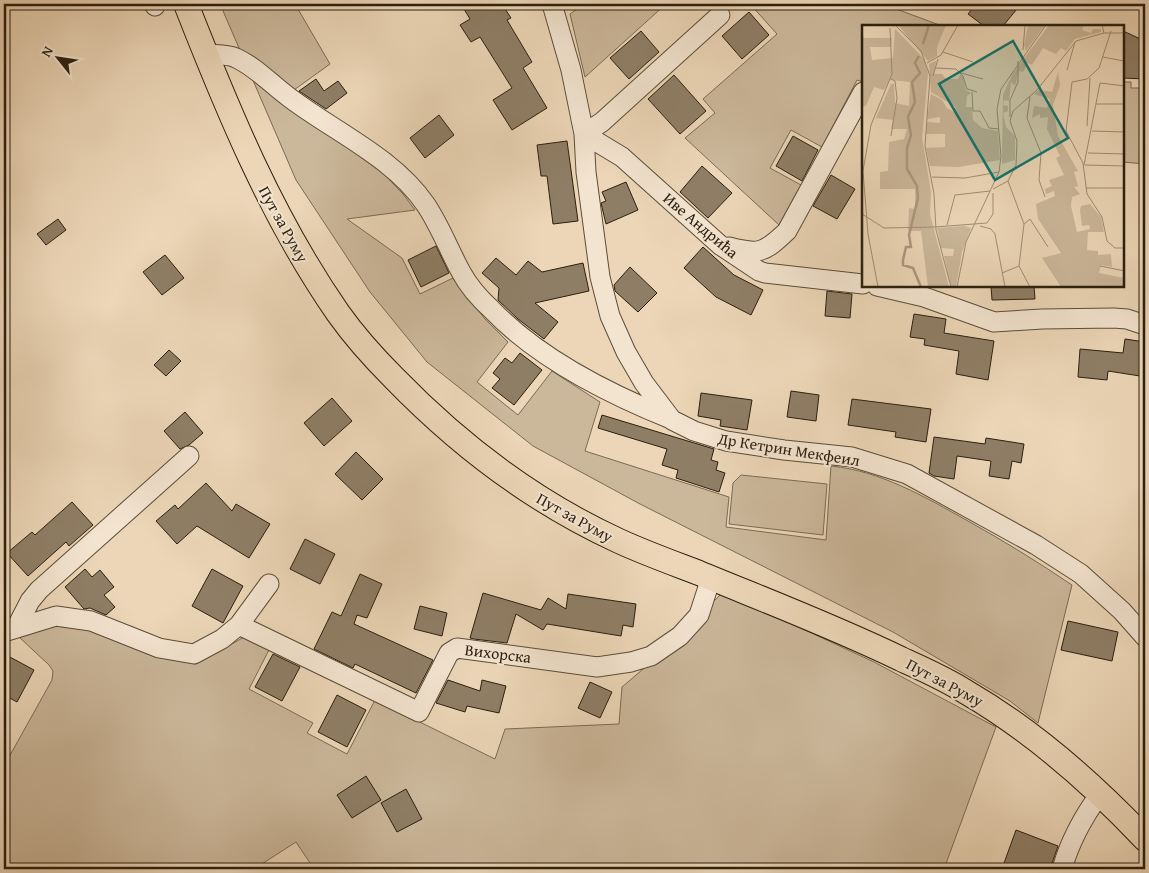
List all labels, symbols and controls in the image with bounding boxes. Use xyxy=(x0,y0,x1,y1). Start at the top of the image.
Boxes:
inset map xyxy=(862,25,1124,288)
north arrow xyxy=(32,32,82,82)
text: N xyxy=(36,42,58,61)
street label: Пут за Руму xyxy=(253,181,315,267)
street label: Иве Андрића xyxy=(658,186,744,264)
street label: Др Кетрин Мекфеил xyxy=(715,426,862,472)
street label: Пут за Руму xyxy=(532,486,618,548)
street label: Вихорска xyxy=(463,637,533,669)
street label: Пут за Руму xyxy=(902,652,988,712)

